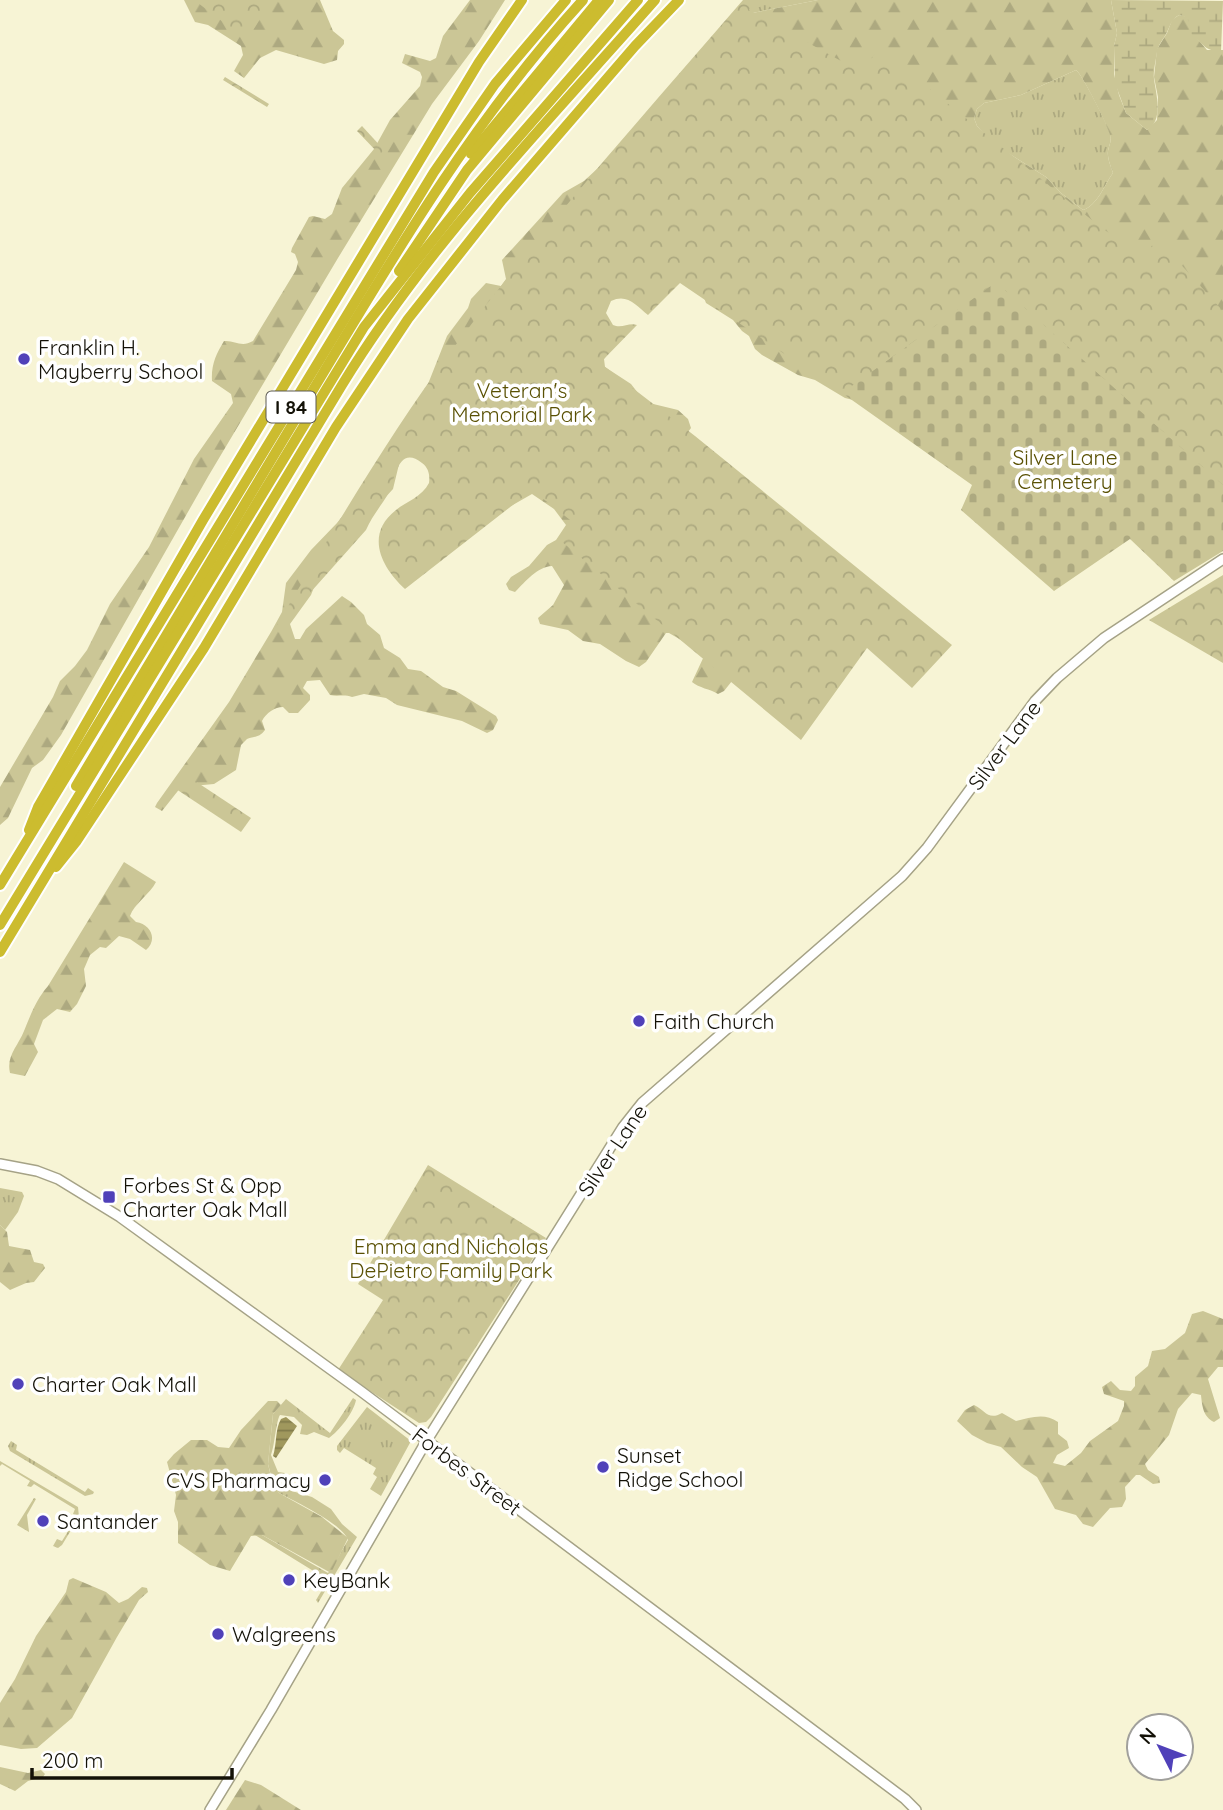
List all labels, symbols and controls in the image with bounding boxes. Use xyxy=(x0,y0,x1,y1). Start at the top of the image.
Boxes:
place label: Franklin H. Mayberry School xyxy=(38,334,203,384)
marker: Franklin H. Mayberry School xyxy=(16,351,32,367)
park label: Veteran's Memorial Park xyxy=(451,377,593,427)
road number: I 84 xyxy=(266,392,316,422)
park label: Silver Lane Cemetery xyxy=(1012,444,1118,494)
street label: Silver Lane xyxy=(962,695,1046,795)
place label: Faith Church xyxy=(653,1008,775,1034)
marker: Faith Church xyxy=(631,1013,647,1029)
street label: Silver Lane xyxy=(572,1099,652,1201)
place label: Forbes St & Opp Charter Oak Mall xyxy=(123,1172,288,1222)
marker: Forbes St & Opp Charter Oak Mall xyxy=(101,1189,117,1205)
park label: Emma and Nicholas DePietro Family Park xyxy=(349,1233,553,1283)
place label: Charter Oak Mall xyxy=(32,1371,197,1397)
marker: Charter Oak Mall xyxy=(10,1376,26,1392)
street label: Forbes Street xyxy=(407,1422,527,1520)
place label: Sunset Ridge School xyxy=(617,1442,743,1492)
marker: Sunset Ridge School xyxy=(595,1459,611,1475)
place label: CVS Pharmacy xyxy=(166,1467,311,1493)
marker: CVS Pharmacy xyxy=(317,1472,333,1488)
place label: Santander xyxy=(57,1508,158,1534)
marker: Santander xyxy=(35,1513,51,1529)
place label: KeyBank xyxy=(303,1567,390,1593)
marker: KeyBank xyxy=(281,1572,297,1588)
place label: Walgreens xyxy=(232,1621,336,1647)
marker: Walgreens xyxy=(210,1626,226,1642)
north arrow xyxy=(1125,1712,1195,1782)
text: N xyxy=(1134,1722,1161,1749)
scale bar xyxy=(32,1736,231,1780)
text: 200 m xyxy=(42,1747,104,1773)

